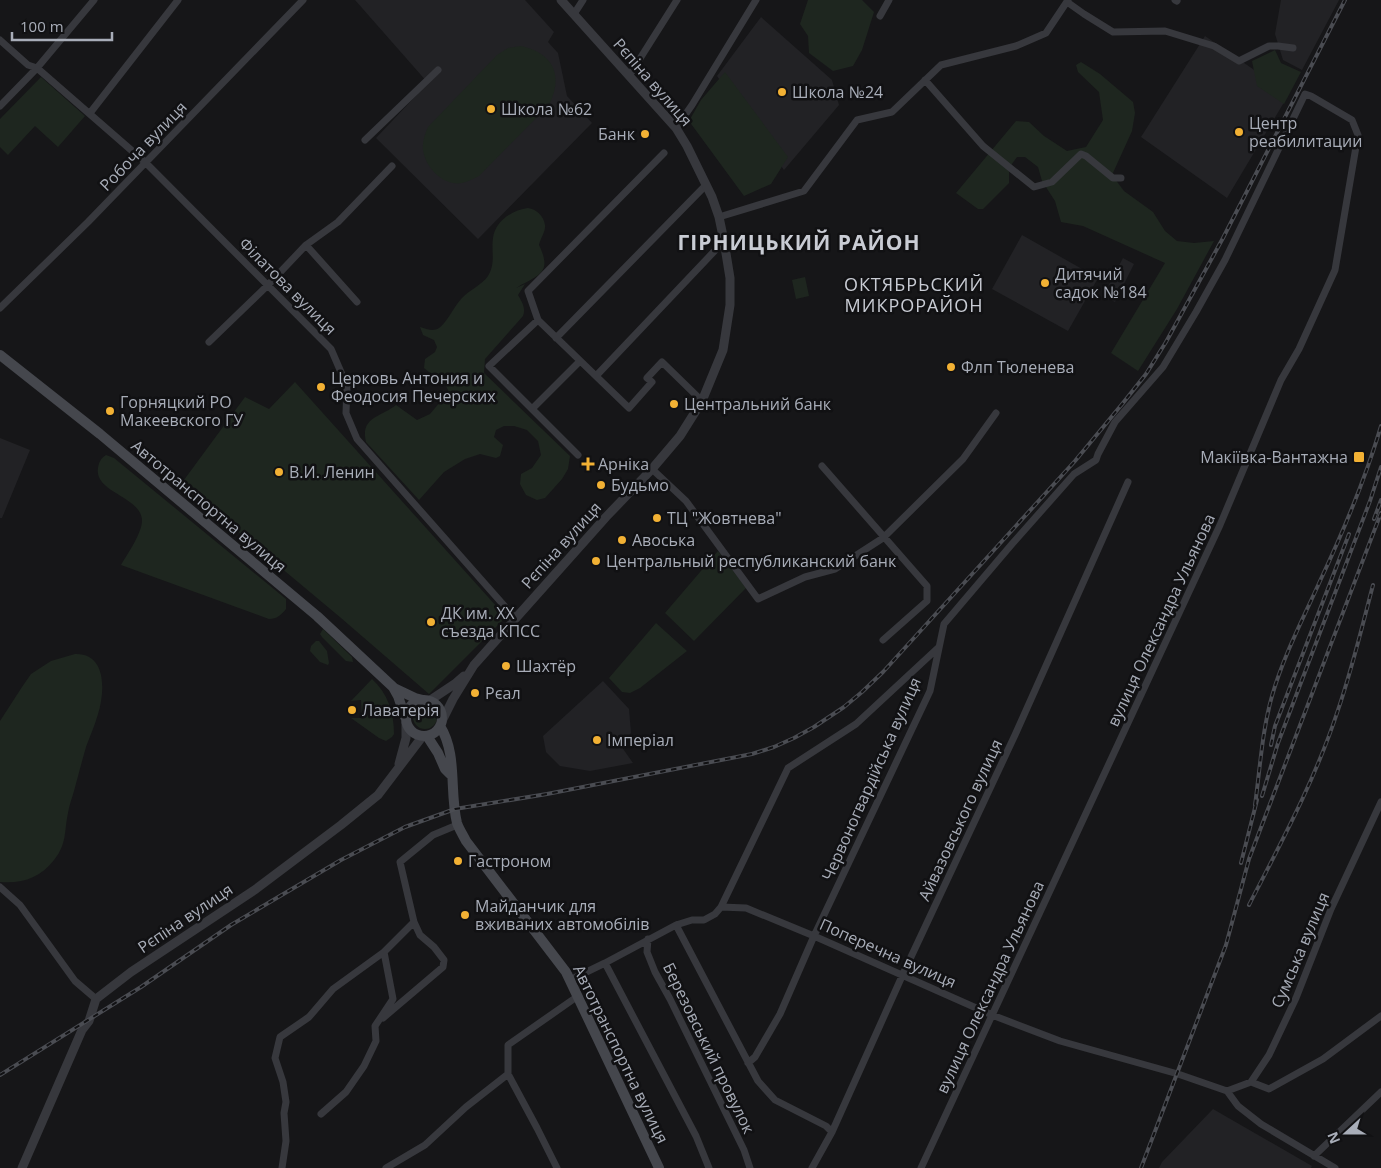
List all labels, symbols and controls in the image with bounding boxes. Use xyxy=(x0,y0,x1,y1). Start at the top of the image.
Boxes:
scale bar xyxy=(12,10,112,42)
text: 100 m xyxy=(20,16,64,36)
street label: Рєпіна вулиця xyxy=(609,33,697,131)
place label: Школа №24 xyxy=(792,81,883,103)
marker: Школа №24 xyxy=(776,86,788,98)
street label: Робоча вулиця xyxy=(95,96,191,196)
place label: Школа №62 xyxy=(501,98,592,120)
marker: Школа №62 xyxy=(485,103,497,115)
place label: Центр реабилитации xyxy=(1249,112,1362,152)
place label: Банк xyxy=(598,123,636,145)
marker: Центр реабилитации xyxy=(1233,126,1245,138)
marker: Банк xyxy=(639,128,651,140)
district label: ГІРНИЦЬКИЙ РАЙОН xyxy=(678,228,920,256)
street label: Філатова вулиця xyxy=(234,232,342,340)
place label: Дитячий садок №184 xyxy=(1055,263,1147,303)
district label: ОКТЯБРЬСКИЙ МИКРОРАЙОН xyxy=(844,272,984,317)
marker: Дитячий садок №184 xyxy=(1039,277,1051,289)
place label: Флп Тюленева xyxy=(961,356,1074,378)
marker: Флп Тюленева xyxy=(945,361,957,373)
place label: Церковь Антония и Феодосия Печерских xyxy=(331,367,496,407)
marker: Церковь Антония и Феодосия Печерских xyxy=(315,381,327,393)
place label: Горняцкий РО Макеевского ГУ xyxy=(120,391,243,431)
place label: Центральний банк xyxy=(684,393,832,415)
marker: Центральний банк xyxy=(668,398,680,410)
marker: Горняцкий РО Макеевского ГУ xyxy=(104,405,116,417)
street label: Автотранспортна вулиця xyxy=(127,435,291,577)
place label: Макіївка-Вантажна xyxy=(1200,446,1348,468)
marker: Макіївка-Вантажна xyxy=(1352,450,1366,464)
place label: Арніка xyxy=(598,453,649,475)
marker: Арніка xyxy=(582,458,594,470)
place label: В.И. Ленин xyxy=(289,461,375,483)
marker: В.И. Ленин xyxy=(273,466,285,478)
place label: Будьмо xyxy=(611,474,669,496)
marker: Будьмо xyxy=(595,479,607,491)
street label: Рєпіна вулиця xyxy=(516,497,606,593)
place label: ТЦ "Жовтнева" xyxy=(667,507,782,529)
street label: вулиця Олександра Ульянова xyxy=(1102,510,1220,730)
marker: ТЦ "Жовтнева" xyxy=(651,512,663,524)
place label: Авоська xyxy=(632,529,695,551)
marker: Авоська xyxy=(616,534,628,546)
place label: Центральный республиканский банк xyxy=(606,550,897,572)
marker: Центральный республиканский банк xyxy=(590,555,602,567)
place label: ДК им. XX съезда КПСС xyxy=(441,602,540,642)
marker: ДК им. XX съезда КПСС xyxy=(425,616,437,628)
place label: Шахтёр xyxy=(516,655,576,677)
marker: Шахтёр xyxy=(500,660,512,672)
street label: Червоногвардійська вулиця xyxy=(816,674,926,884)
place label: Рєал xyxy=(485,682,521,704)
marker: Рєал xyxy=(469,687,481,699)
place label: Лаватерія xyxy=(362,699,439,721)
marker: Лаватерія xyxy=(346,704,358,716)
place label: Імперіал xyxy=(607,729,674,751)
marker: Імперіал xyxy=(591,734,603,746)
street label: Айвазовського вулиця xyxy=(913,736,1007,904)
place label: Гастроном xyxy=(468,850,551,872)
marker: Гастроном xyxy=(452,855,464,867)
street label: вулиця Олександра Ульянова xyxy=(931,877,1049,1097)
street label: Рєпіна вулиця xyxy=(133,878,237,958)
street label: Сумська вулиця xyxy=(1266,889,1334,1011)
place label: Майданчик для вживаних автомобілів xyxy=(475,895,650,935)
marker: Майданчик для вживаних автомобілів xyxy=(459,909,471,921)
street label: Поперечна вулиця xyxy=(816,913,960,993)
street label: Березовський провулок xyxy=(658,959,760,1138)
street label: Автотранспортна вулиця xyxy=(568,961,674,1147)
north arrow xyxy=(1321,1108,1371,1158)
text: N xyxy=(1322,1129,1344,1147)

